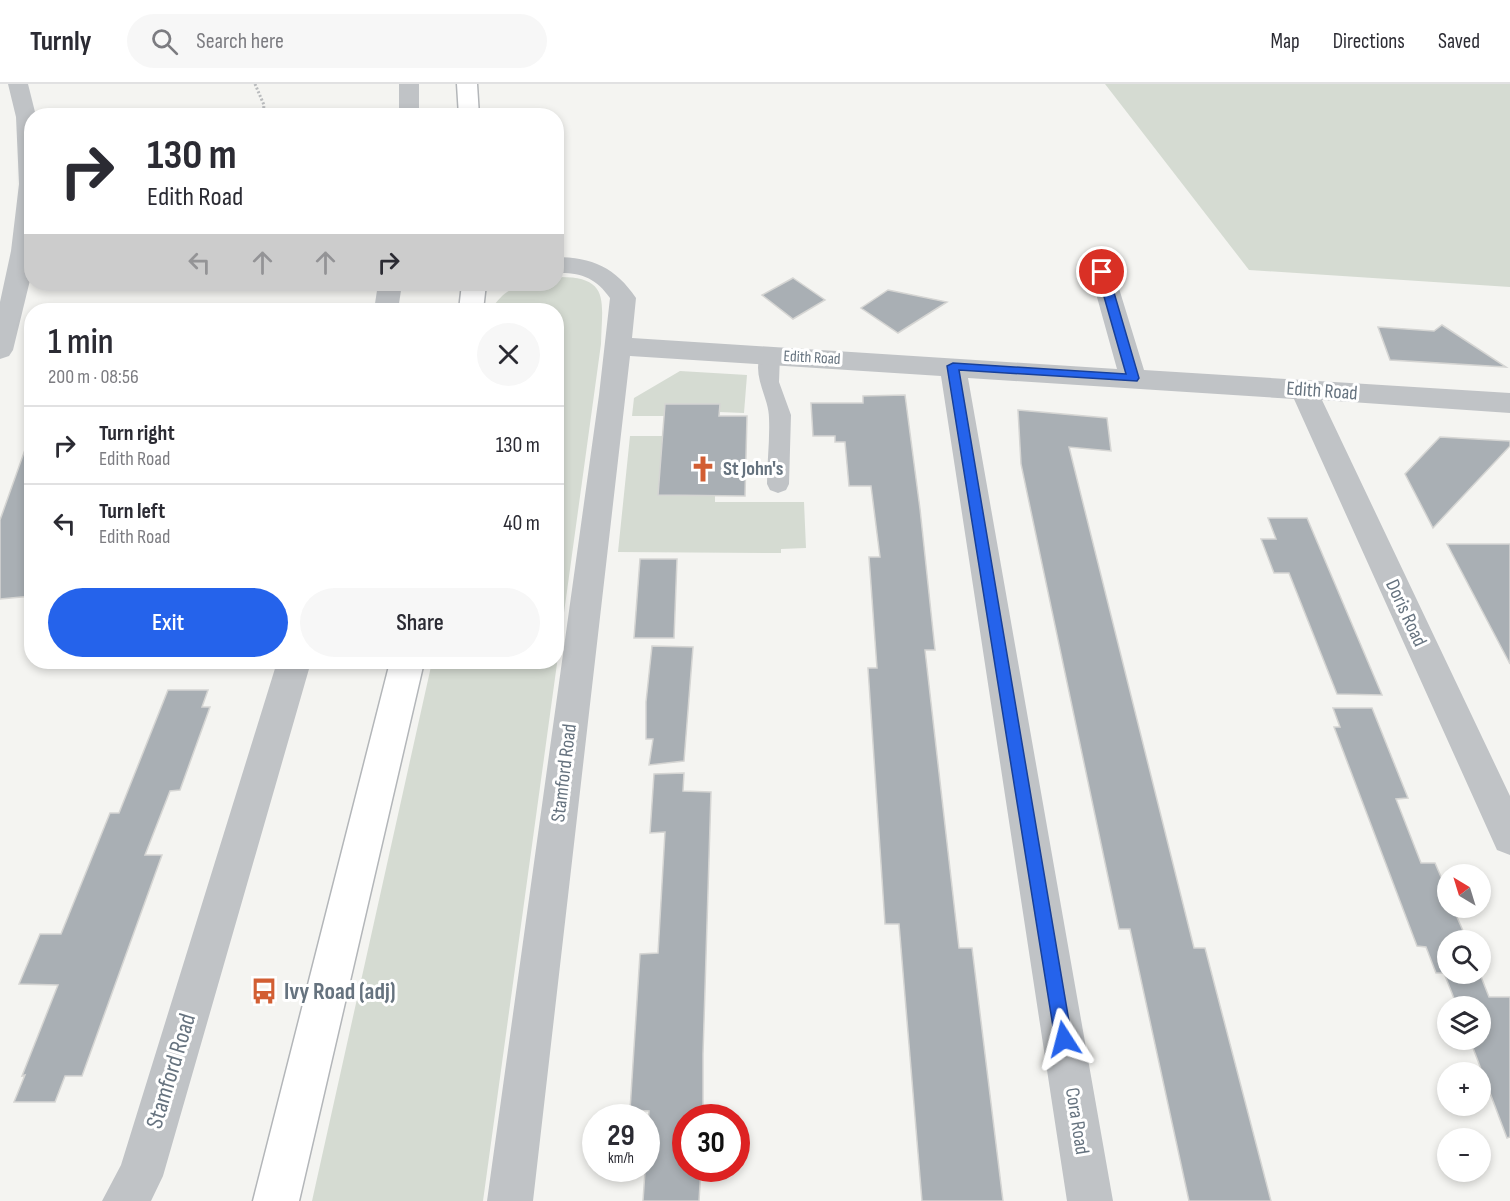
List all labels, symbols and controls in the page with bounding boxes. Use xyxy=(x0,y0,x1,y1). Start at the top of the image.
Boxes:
search box xyxy=(127,14,547,68)
text: Turnly xyxy=(30,25,91,58)
icon: search xyxy=(148,25,181,58)
text: Search here xyxy=(196,28,284,55)
text: Map xyxy=(1270,29,1300,54)
text: Directions xyxy=(1333,29,1405,54)
text: Saved xyxy=(1438,29,1480,54)
text: 130 m xyxy=(147,130,237,181)
icon: right xyxy=(48,132,126,210)
text: Edith Road xyxy=(147,181,243,213)
icon: left xyxy=(183,246,216,279)
icon: ahead xyxy=(246,246,279,279)
icon: ahead xyxy=(309,246,342,279)
icon: right xyxy=(372,246,405,279)
pin xyxy=(1076,246,1127,297)
icon: arrive xyxy=(1085,255,1118,288)
text: 1 min xyxy=(48,321,113,364)
button: close xyxy=(477,323,540,386)
street label: Edith Road xyxy=(783,347,841,369)
text: 200 m · 08:56 xyxy=(48,365,139,389)
street label: Edith Road xyxy=(1286,377,1358,405)
text: Turn right xyxy=(99,420,175,447)
icon: right xyxy=(48,429,81,462)
text: 130 m xyxy=(496,432,540,459)
text: Edith Road xyxy=(99,447,170,471)
church icon: St John's xyxy=(688,454,718,484)
place label: St John's xyxy=(723,457,784,481)
text: Turn left xyxy=(99,498,165,525)
icon: left xyxy=(48,507,81,540)
text: 40 m xyxy=(503,510,540,537)
text: Edith Road xyxy=(99,525,170,549)
street label: Doris Road xyxy=(1380,576,1432,650)
button: Exit xyxy=(48,588,288,657)
button: Share xyxy=(300,588,540,657)
street label: Stamford Road xyxy=(546,722,582,824)
north arrow xyxy=(1437,864,1491,918)
map controls xyxy=(1437,864,1491,1182)
button: search xyxy=(1437,930,1491,984)
bus stop icon: Ivy Road (adj) xyxy=(249,976,279,1006)
place label: Ivy Road (adj) xyxy=(284,977,396,1006)
button: layers xyxy=(1437,996,1491,1050)
position arrow xyxy=(1032,1007,1096,1071)
street label: Stamford Road xyxy=(140,1010,202,1132)
button: + xyxy=(1437,1062,1491,1116)
street label: Cora Road xyxy=(1060,1086,1094,1156)
speed limit sign: 30 xyxy=(672,1104,750,1182)
text: 29 xyxy=(607,1118,635,1154)
button: − xyxy=(1437,1128,1491,1182)
text: km/h xyxy=(608,1149,634,1168)

